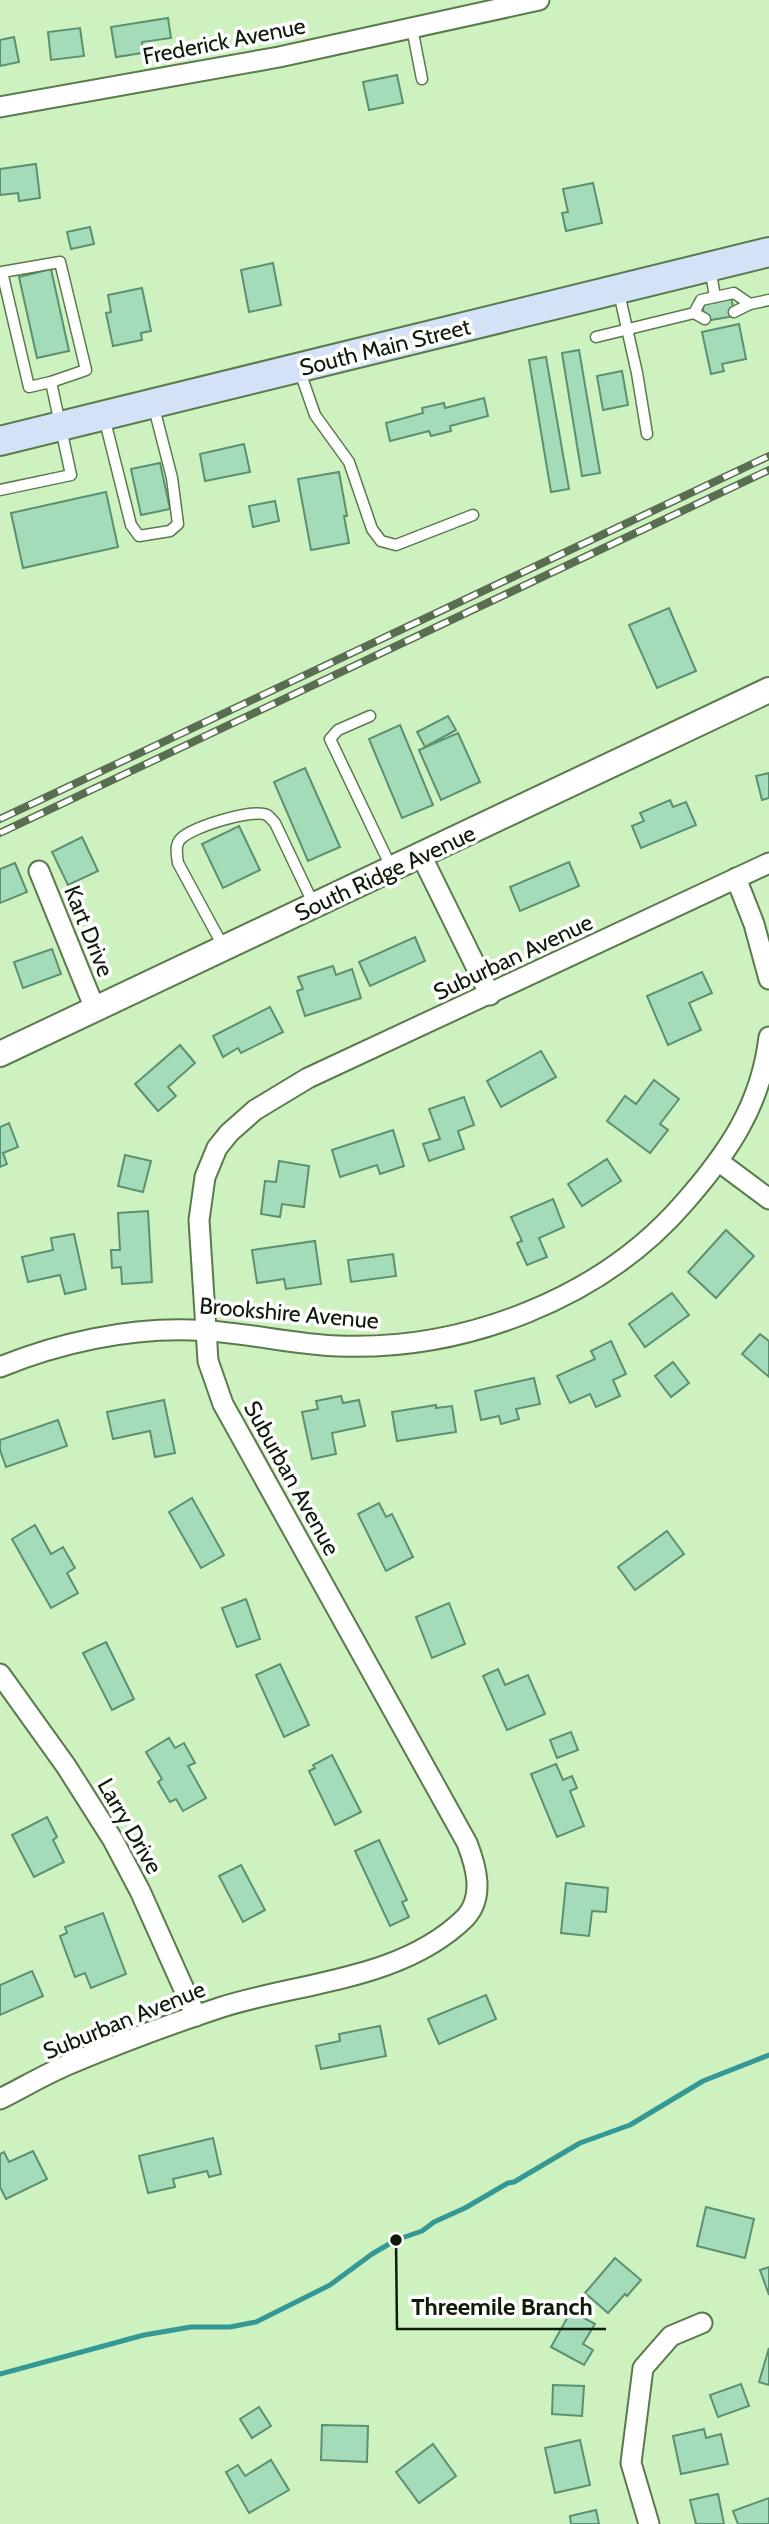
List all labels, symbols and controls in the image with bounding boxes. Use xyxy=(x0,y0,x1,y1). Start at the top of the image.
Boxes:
street label: Frederick Avenue xyxy=(140,11,308,71)
street label: South Main Street xyxy=(297,312,474,382)
street label: South Ridge Avenue xyxy=(290,819,480,927)
street label: Kart Drive xyxy=(58,881,120,981)
street label: Suburban Avenue xyxy=(429,908,597,1006)
street label: Brookshire Avenue xyxy=(198,1291,380,1335)
street label: Suburban Avenue xyxy=(238,1396,346,1560)
street label: Larry Drive xyxy=(92,1773,169,1879)
street label: Suburban Avenue xyxy=(39,1975,209,2065)
callout: Threemile Branch xyxy=(397,2284,606,2329)
text: Threemile Branch xyxy=(411,2292,593,2321)

